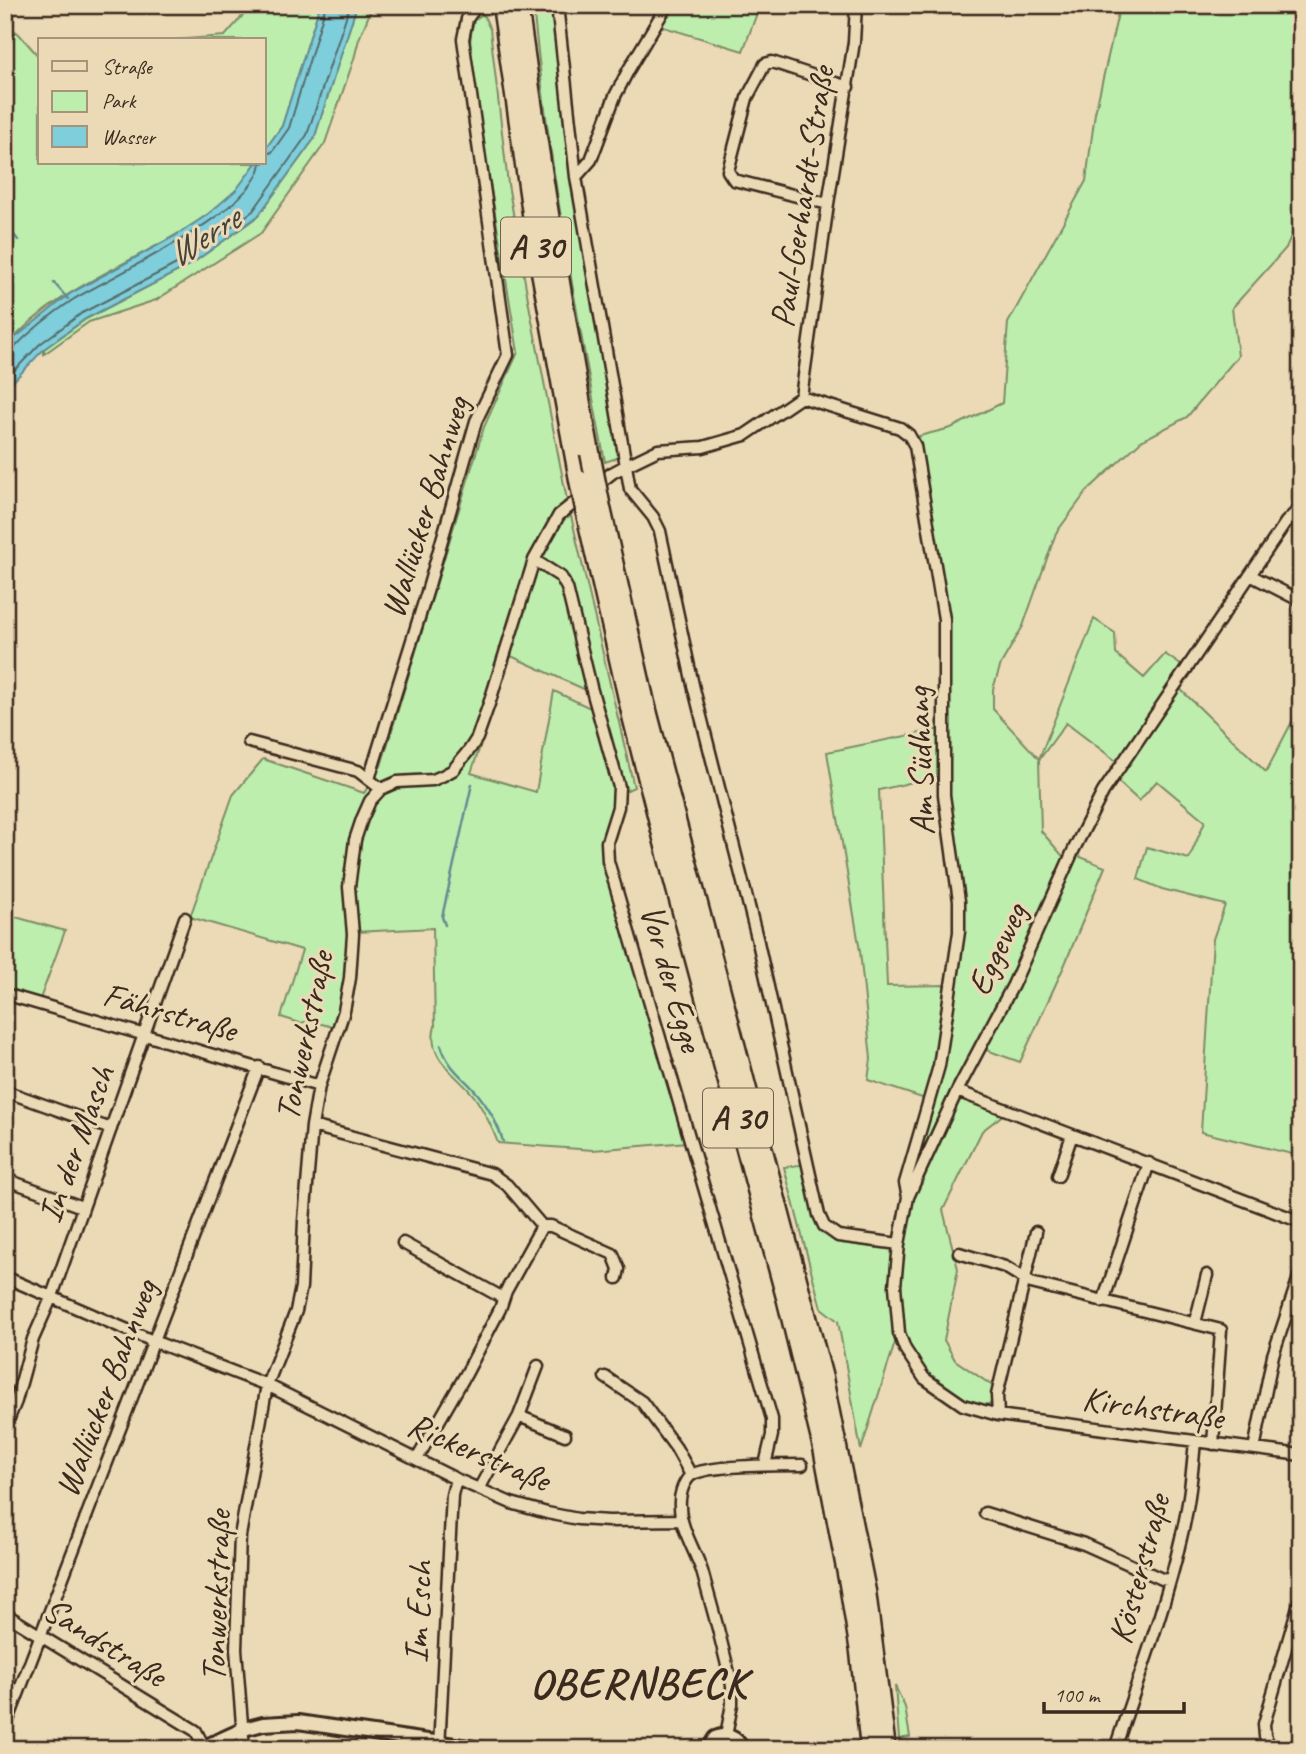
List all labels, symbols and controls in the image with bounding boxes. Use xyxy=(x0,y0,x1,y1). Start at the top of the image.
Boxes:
legend xyxy=(38,38,266,164)
text: Straße xyxy=(102,54,154,80)
street label: Paul-Gerhardt-Straße xyxy=(759,61,845,331)
text: Park xyxy=(102,88,137,114)
text: Wasser xyxy=(102,124,156,150)
water label: Werre xyxy=(158,192,253,277)
road number: A 30 xyxy=(501,218,571,276)
street label: Wallücker Bahnweg xyxy=(370,389,480,623)
street label: Am Südhang xyxy=(895,684,945,836)
street label: Eggeweg xyxy=(956,894,1038,1002)
street label: Vor der Egge xyxy=(630,899,715,1059)
street label: Tonwerkstraße xyxy=(264,945,344,1125)
street label: Fährstraße xyxy=(98,972,244,1053)
street label: In der Masch xyxy=(27,1058,125,1228)
road number: A 30 xyxy=(703,1088,773,1148)
street label: Wallücker Bahnweg xyxy=(44,1272,169,1503)
street label: Kirchstraße xyxy=(1080,1376,1229,1441)
street label: Rickerstraße xyxy=(401,1402,559,1503)
street label: Kösterstraße xyxy=(1097,1487,1181,1649)
street label: Tonwerkstraße xyxy=(191,1507,242,1683)
street label: Im Esch xyxy=(393,1558,443,1664)
street label: Sandstraße xyxy=(35,1587,177,1699)
district label: OBERNBECK xyxy=(530,1657,755,1710)
scale bar xyxy=(1044,1670,1184,1714)
text: 100 m xyxy=(1054,1682,1101,1708)

